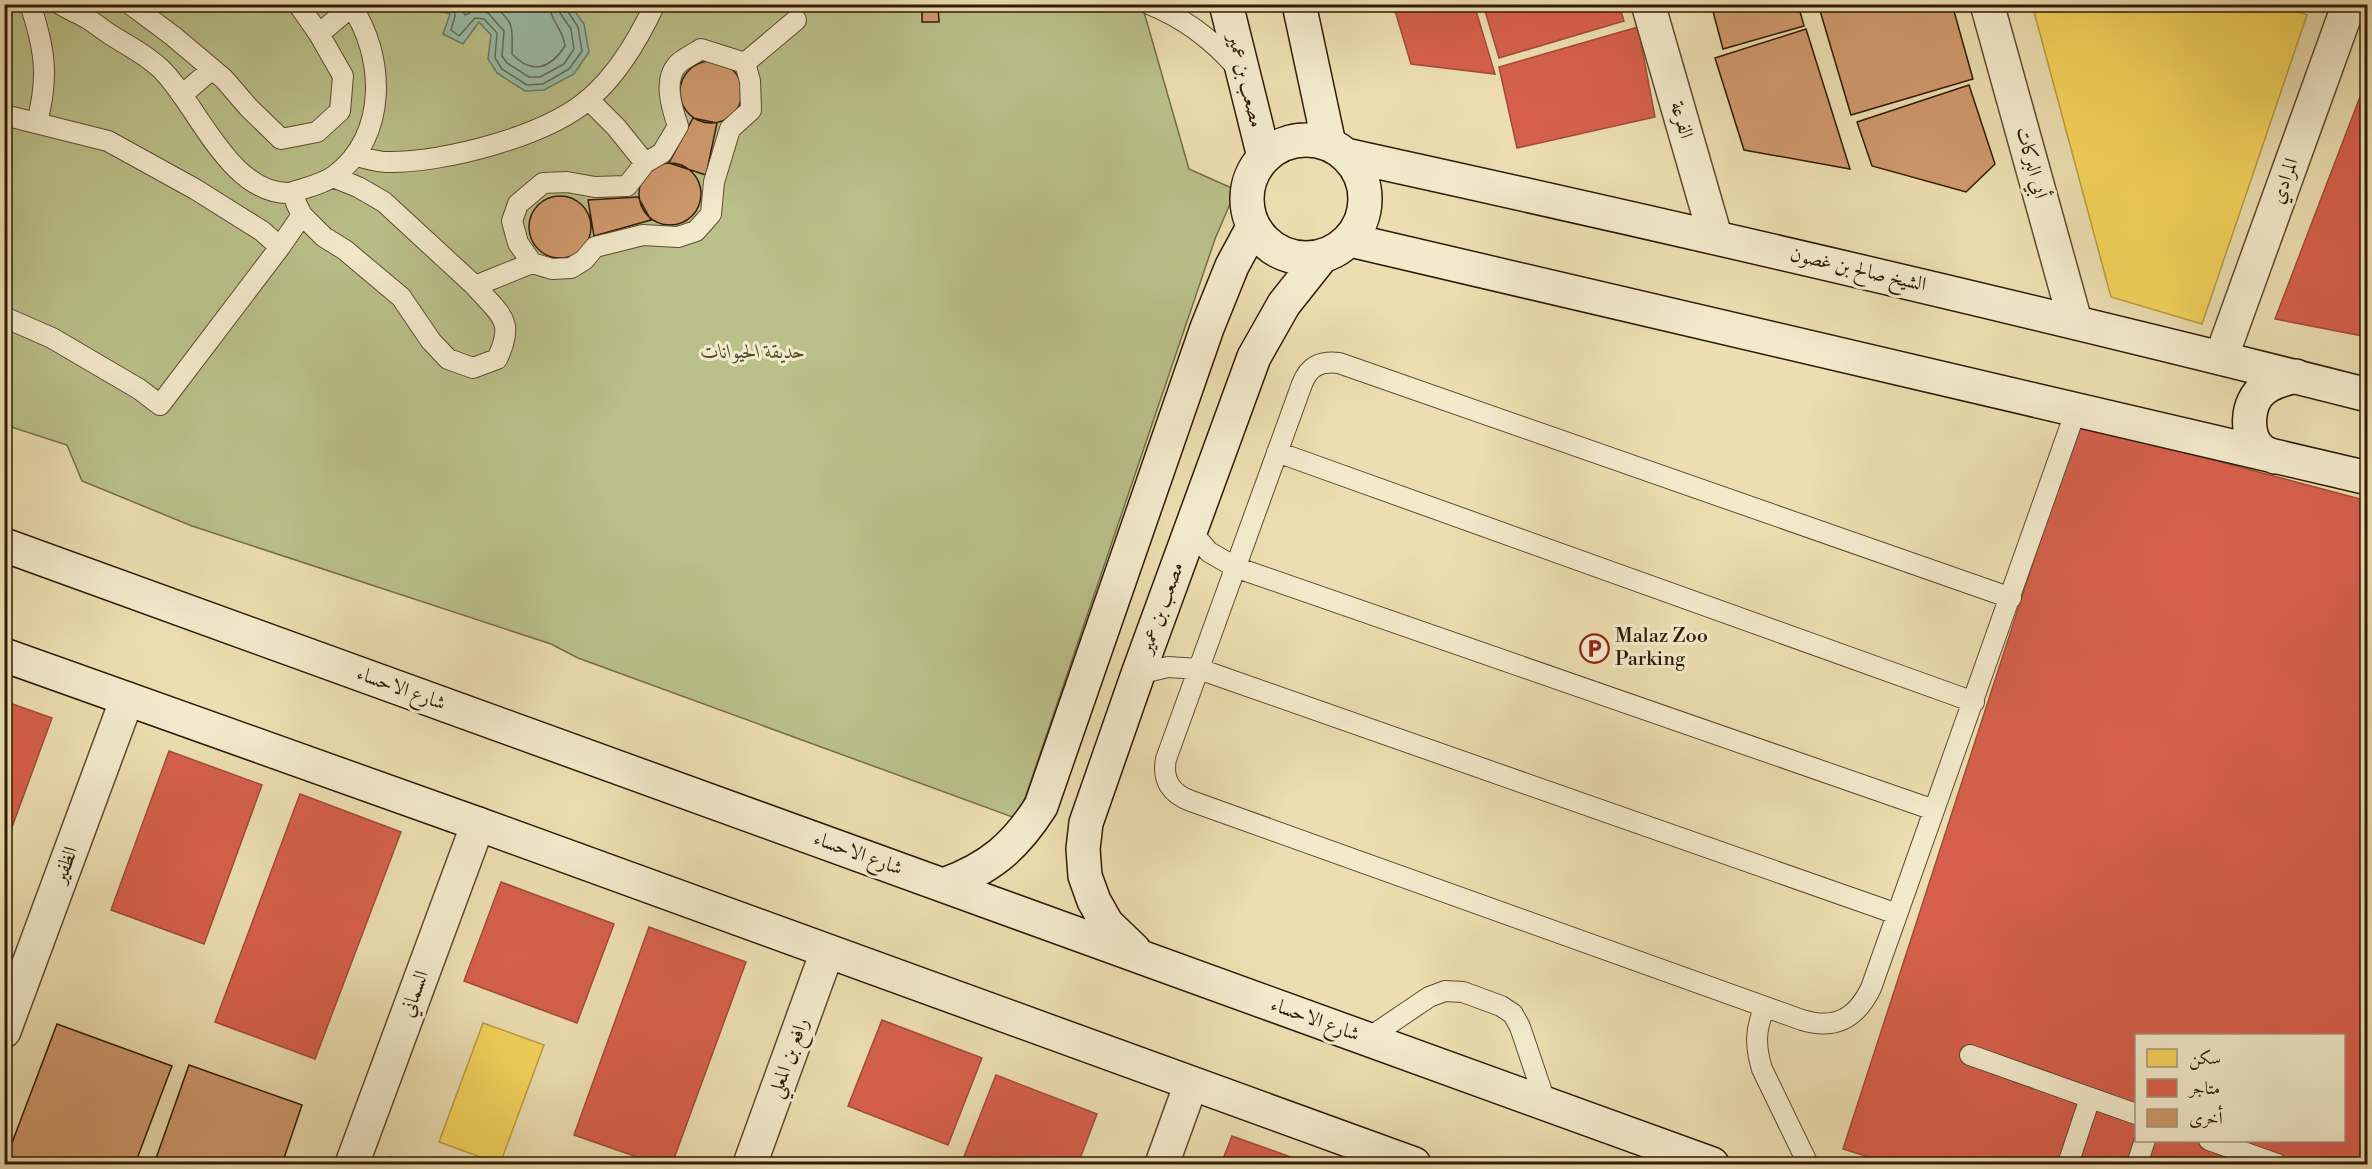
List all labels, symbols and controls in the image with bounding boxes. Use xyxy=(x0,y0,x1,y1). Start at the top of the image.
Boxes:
street label: مصعب بن عمير xyxy=(1221,30,1269,130)
street label: الفرعة xyxy=(1664,98,1698,142)
street label: أبي البركات xyxy=(2007,124,2056,202)
street label: المرادي xyxy=(2265,155,2307,208)
street label: الشيخ صالح بن غصون xyxy=(1787,242,1929,302)
park label: حديقة الحيوانات xyxy=(701,340,805,365)
street label: مصعب بن عمير xyxy=(1133,559,1190,659)
place label: Malaz Zoo Parking xyxy=(1615,624,1708,672)
parking icon: Malaz Zoo Parking xyxy=(1578,632,1610,664)
street label: شارع الاحساء xyxy=(352,661,449,720)
street label: شارع الاحساء xyxy=(809,826,906,885)
street label: الظفير xyxy=(47,843,84,889)
street label: السماني xyxy=(395,967,437,1021)
street label: شارع الاحساء xyxy=(1266,992,1363,1051)
street label: رافع بن المعلي xyxy=(763,1015,821,1103)
legend xyxy=(2135,1034,2345,1142)
text: سكن xyxy=(2189,1047,2221,1070)
text: متاجر xyxy=(2187,1077,2220,1100)
text: أخرى xyxy=(2189,1105,2224,1130)

